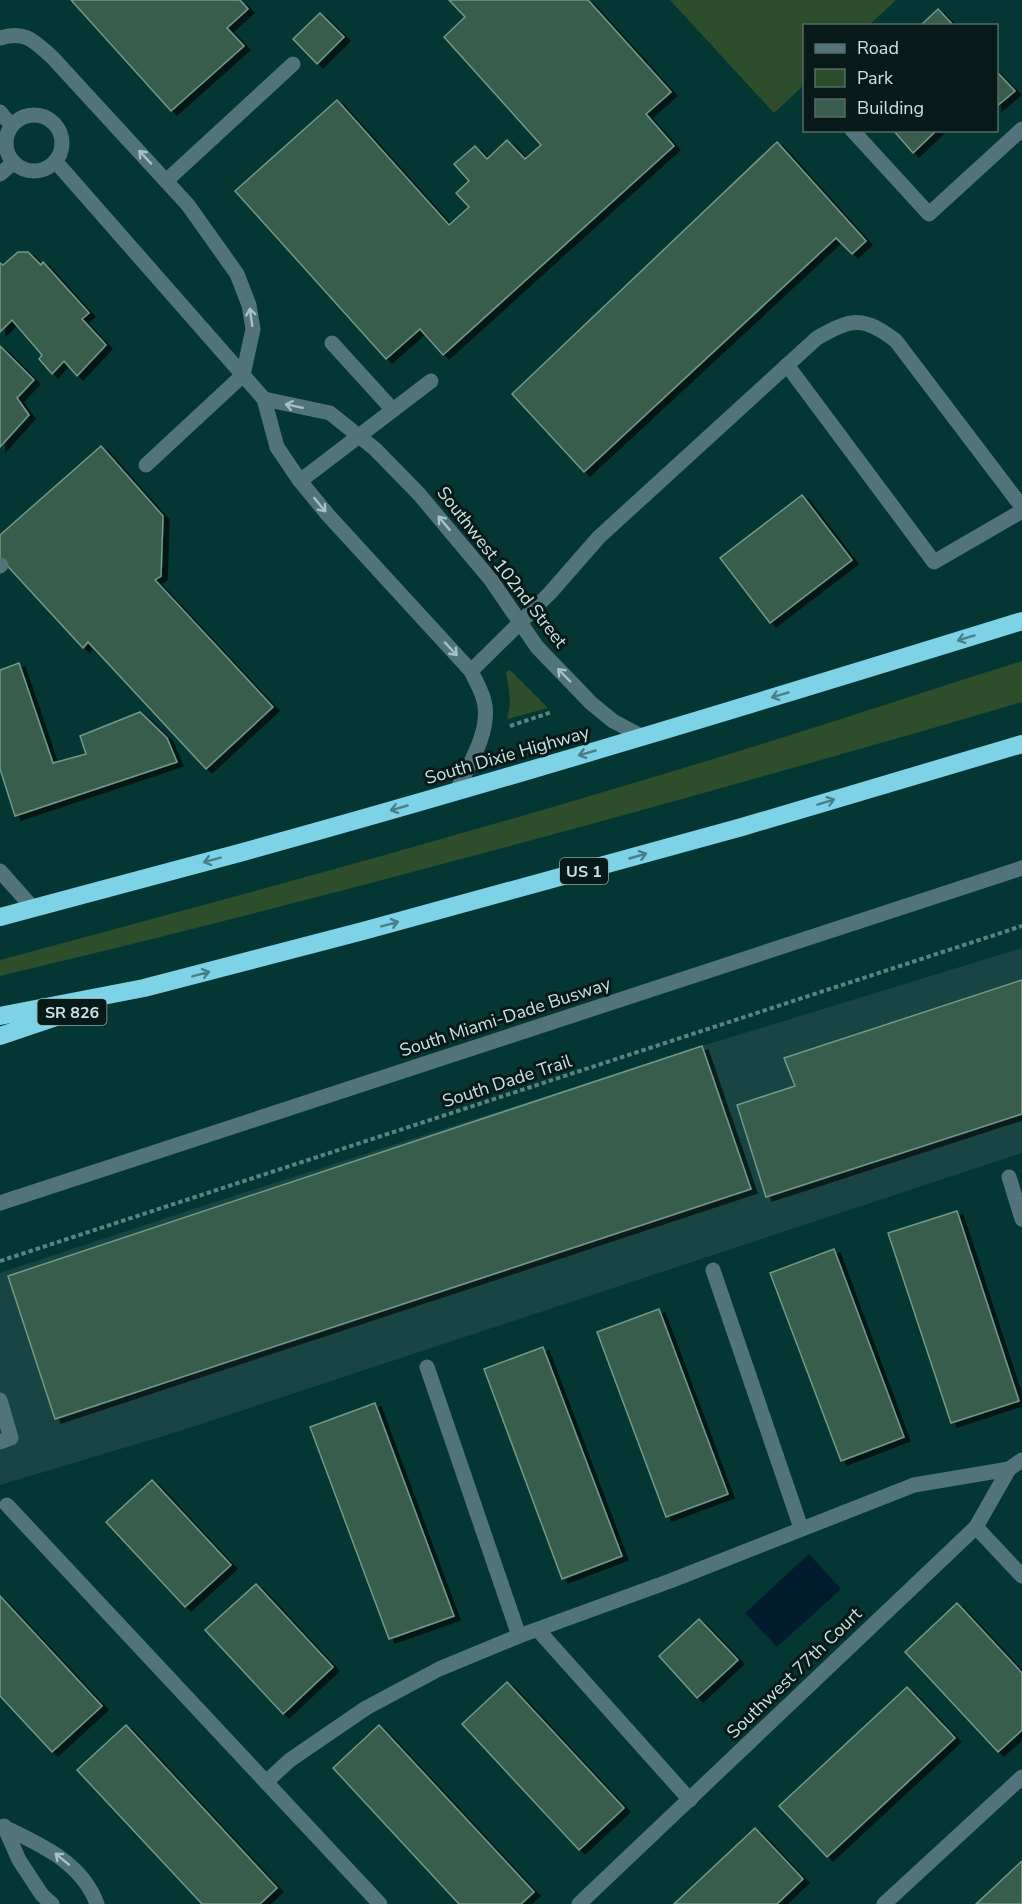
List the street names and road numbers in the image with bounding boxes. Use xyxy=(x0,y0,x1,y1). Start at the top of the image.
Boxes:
street label: Southwest 102nd Street xyxy=(431,481,573,653)
street label: South Dixie Highway xyxy=(422,720,593,790)
road number: US 1 xyxy=(560,858,608,884)
street label: South Miami-Dade Busway xyxy=(396,971,614,1063)
road number: SR 826 xyxy=(38,999,106,1025)
street label: South Dade Trail xyxy=(439,1049,575,1113)
street label: Southwest 77th Court xyxy=(721,1602,867,1744)

